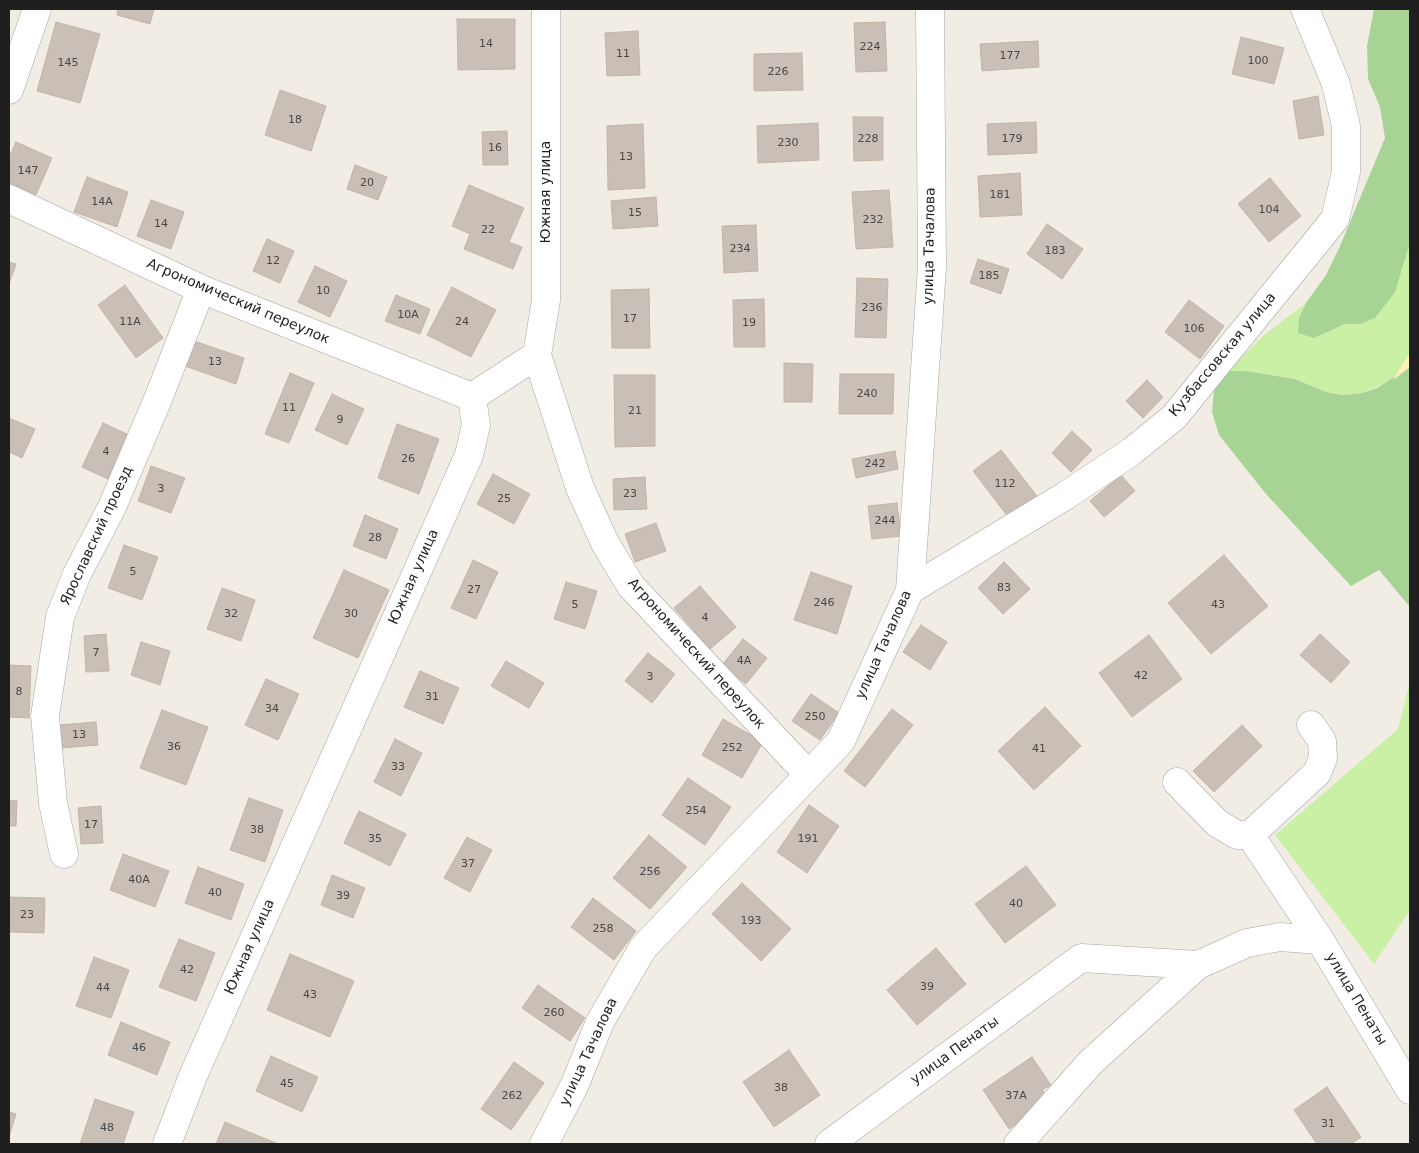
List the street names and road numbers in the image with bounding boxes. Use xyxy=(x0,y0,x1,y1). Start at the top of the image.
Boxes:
street label: Южная улица xyxy=(538,141,554,243)
street label: улица Тачалова xyxy=(921,187,939,305)
street label: Агрономический переулок xyxy=(144,256,332,348)
street label: Кузбассовская улица xyxy=(1166,289,1280,421)
street label: Ярославский проезд xyxy=(57,464,137,608)
street label: Южная улица xyxy=(385,527,443,627)
street label: Агрономический переулок xyxy=(624,575,768,733)
street label: улица Тачалова xyxy=(852,588,916,702)
street label: Южная улица xyxy=(221,897,279,997)
street label: улица Пенаты xyxy=(1322,950,1390,1048)
street label: улица Тачалова xyxy=(557,995,621,1109)
street label: улица Пенаты xyxy=(908,1013,1002,1089)

